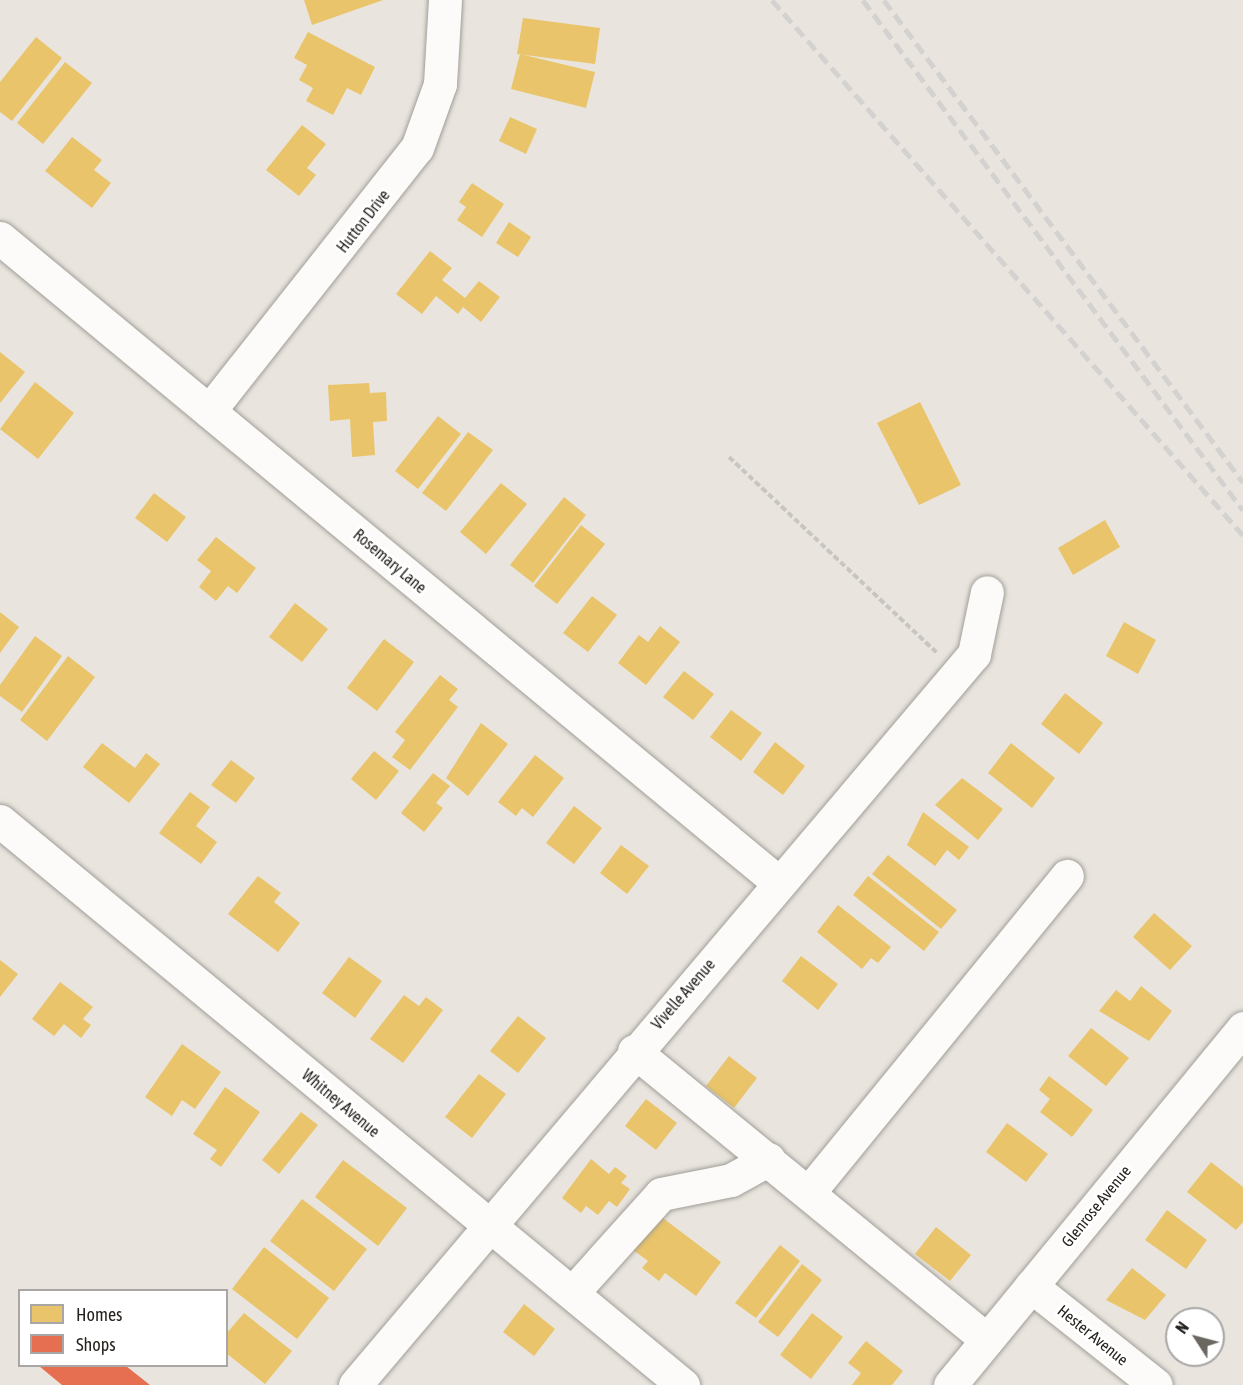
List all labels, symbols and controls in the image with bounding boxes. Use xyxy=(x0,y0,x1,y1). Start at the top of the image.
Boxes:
street label: Hutton Drive xyxy=(332,186,394,256)
street label: Rosemary Lane xyxy=(350,525,430,597)
street label: Vivelle Avenue xyxy=(647,955,719,1033)
street label: Whitney Avenue xyxy=(298,1065,384,1141)
street label: Glenrose Avenue xyxy=(1057,1161,1135,1251)
legend xyxy=(18,1289,228,1367)
street label: Hester Avenue xyxy=(1054,1301,1132,1369)
text: Homes xyxy=(76,1304,122,1325)
north arrow xyxy=(1165,1307,1225,1367)
text: N xyxy=(1172,1318,1192,1337)
text: Shops xyxy=(76,1334,116,1355)

